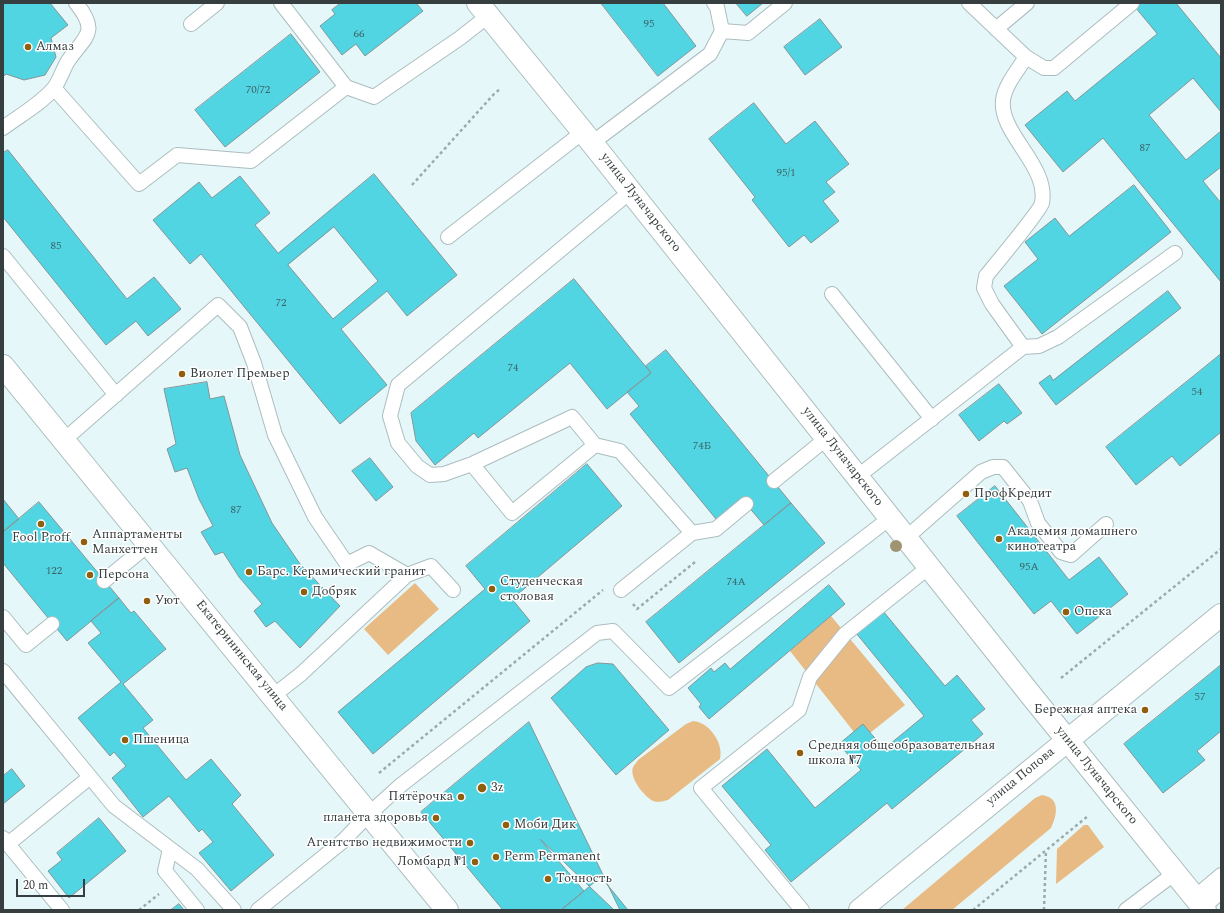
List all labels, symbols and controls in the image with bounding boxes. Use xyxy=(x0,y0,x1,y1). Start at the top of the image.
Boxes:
house number: 95 xyxy=(644,18,654,32)
house number: 66 xyxy=(354,28,364,42)
place label: Алмаз xyxy=(36,39,74,55)
marker: Алмаз xyxy=(23,42,33,52)
house number: 70/72 xyxy=(246,84,270,98)
house number: 87 xyxy=(1140,142,1150,156)
street label: улица Луначарского xyxy=(596,150,684,256)
house number: 95/1 xyxy=(776,167,796,181)
house number: 85 xyxy=(51,240,61,254)
house number: 72 xyxy=(276,297,286,311)
house number: 74 xyxy=(508,362,518,376)
place label: Виолет Премьер xyxy=(190,366,290,382)
marker: Виолет Премьер xyxy=(177,369,187,379)
house number: 54 xyxy=(1192,386,1202,400)
street label: улица Луначарского xyxy=(798,404,886,510)
house number: 74Б xyxy=(693,440,711,454)
place label: ПрофКредит xyxy=(974,486,1052,502)
marker: ПрофКредит xyxy=(961,489,971,499)
house number: 87 xyxy=(231,504,241,518)
marker: Fool Proff xyxy=(36,519,46,529)
place label: Академия домашнего кинотеатра xyxy=(1007,524,1138,555)
place label: Аппартаменты Манхеттен xyxy=(92,527,183,558)
place label: Fool Proff xyxy=(12,530,70,546)
marker: Академия домашнего кинотеатра xyxy=(994,534,1004,544)
marker: Аппартаменты Манхеттен xyxy=(79,537,89,547)
house number: 95А xyxy=(1019,561,1039,575)
place label: Барс. Керамический гранит xyxy=(257,564,426,580)
house number: 122 xyxy=(46,565,62,579)
place label: Персона xyxy=(98,567,149,583)
marker: Барс. Керамический гранит xyxy=(244,567,254,577)
marker: Персона xyxy=(85,570,95,580)
place label: Студенческая столовая xyxy=(500,574,583,605)
house number: 74А xyxy=(726,576,746,590)
place label: Добряк xyxy=(312,584,357,600)
marker: Студенческая столовая xyxy=(487,584,497,594)
marker: Добряк xyxy=(299,587,309,597)
place label: Уют xyxy=(155,593,180,609)
marker: Уют xyxy=(142,596,152,606)
street label: Екатерининская улица xyxy=(192,598,290,714)
place label: Опека xyxy=(1074,604,1112,620)
marker: Опека xyxy=(1061,607,1071,617)
house number: 57 xyxy=(1195,691,1205,705)
place label: Бережная аптека xyxy=(1034,702,1137,718)
marker: Бережная аптека xyxy=(1140,705,1150,715)
street label: улица Луначарского xyxy=(1052,724,1140,828)
place label: Пшеница xyxy=(133,732,189,748)
marker: Пшеница xyxy=(120,735,130,745)
place label: Средняя общеобразовательная школа №7 xyxy=(808,738,995,769)
street label: улица Попова xyxy=(984,745,1058,809)
marker: Средняя общеобразовательная школа №7 xyxy=(795,748,805,758)
place label: 3z xyxy=(491,780,504,796)
marker: 3z xyxy=(476,782,488,794)
place label: Пятёрочка xyxy=(388,789,453,805)
marker: Пятёрочка xyxy=(456,792,466,802)
place label: планета здоровья xyxy=(323,810,428,826)
marker: планета здоровья xyxy=(431,813,441,823)
place label: Моби Дик xyxy=(514,817,576,833)
marker: Моби Дик xyxy=(501,820,511,830)
place label: Агентство недвижимости xyxy=(307,835,462,851)
marker: Агентство недвижимости xyxy=(465,838,475,848)
place label: Perm Permanent xyxy=(504,849,601,865)
marker: Perm Permanent xyxy=(491,852,501,862)
place label: Ломбард №1 xyxy=(397,854,467,870)
marker: Ломбард №1 xyxy=(470,857,480,867)
scale bar xyxy=(18,871,87,897)
place label: Точность xyxy=(556,871,612,887)
marker: Точность xyxy=(543,874,553,884)
text: 20 m xyxy=(23,876,48,895)

